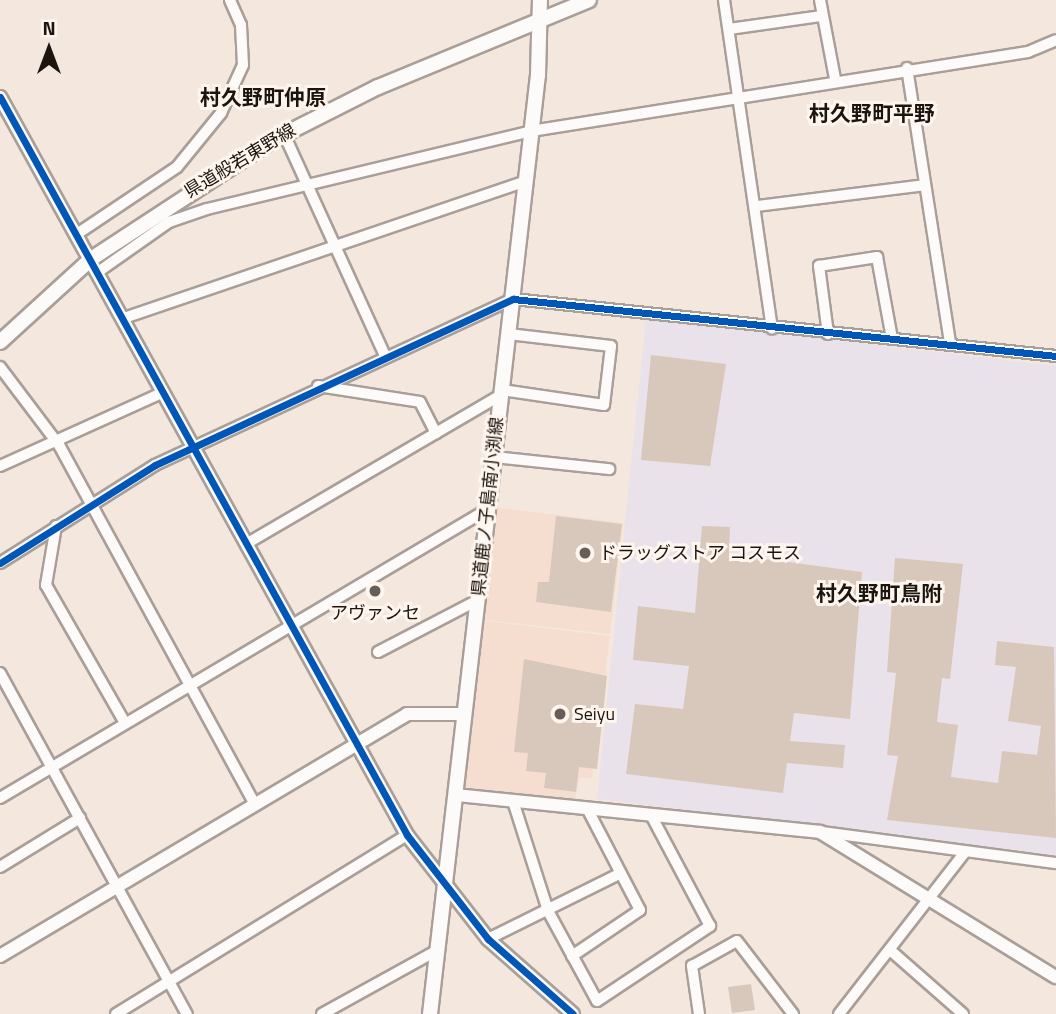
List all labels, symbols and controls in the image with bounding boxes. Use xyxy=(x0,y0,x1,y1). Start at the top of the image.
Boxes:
text: N xyxy=(42,13,56,42)
north arrow xyxy=(14,14,84,84)
district label: 村久野町仲原 xyxy=(200,84,326,110)
district label: 村久野町平野 xyxy=(809,100,935,126)
street label: 県道般若東野線 xyxy=(180,119,300,203)
street label: 県道鹿ノ子島南小渕線 xyxy=(468,416,508,598)
place label: ドラッグストア コスモス xyxy=(599,542,801,564)
marker: ドラッグストア コスモス xyxy=(577,545,593,561)
district label: 村久野町鳥附 xyxy=(816,580,942,606)
marker: アヴァンセ xyxy=(367,583,383,599)
place label: アヴァンセ xyxy=(330,602,420,624)
place label: Seiyu xyxy=(574,703,615,725)
marker: Seiyu xyxy=(552,706,568,722)

